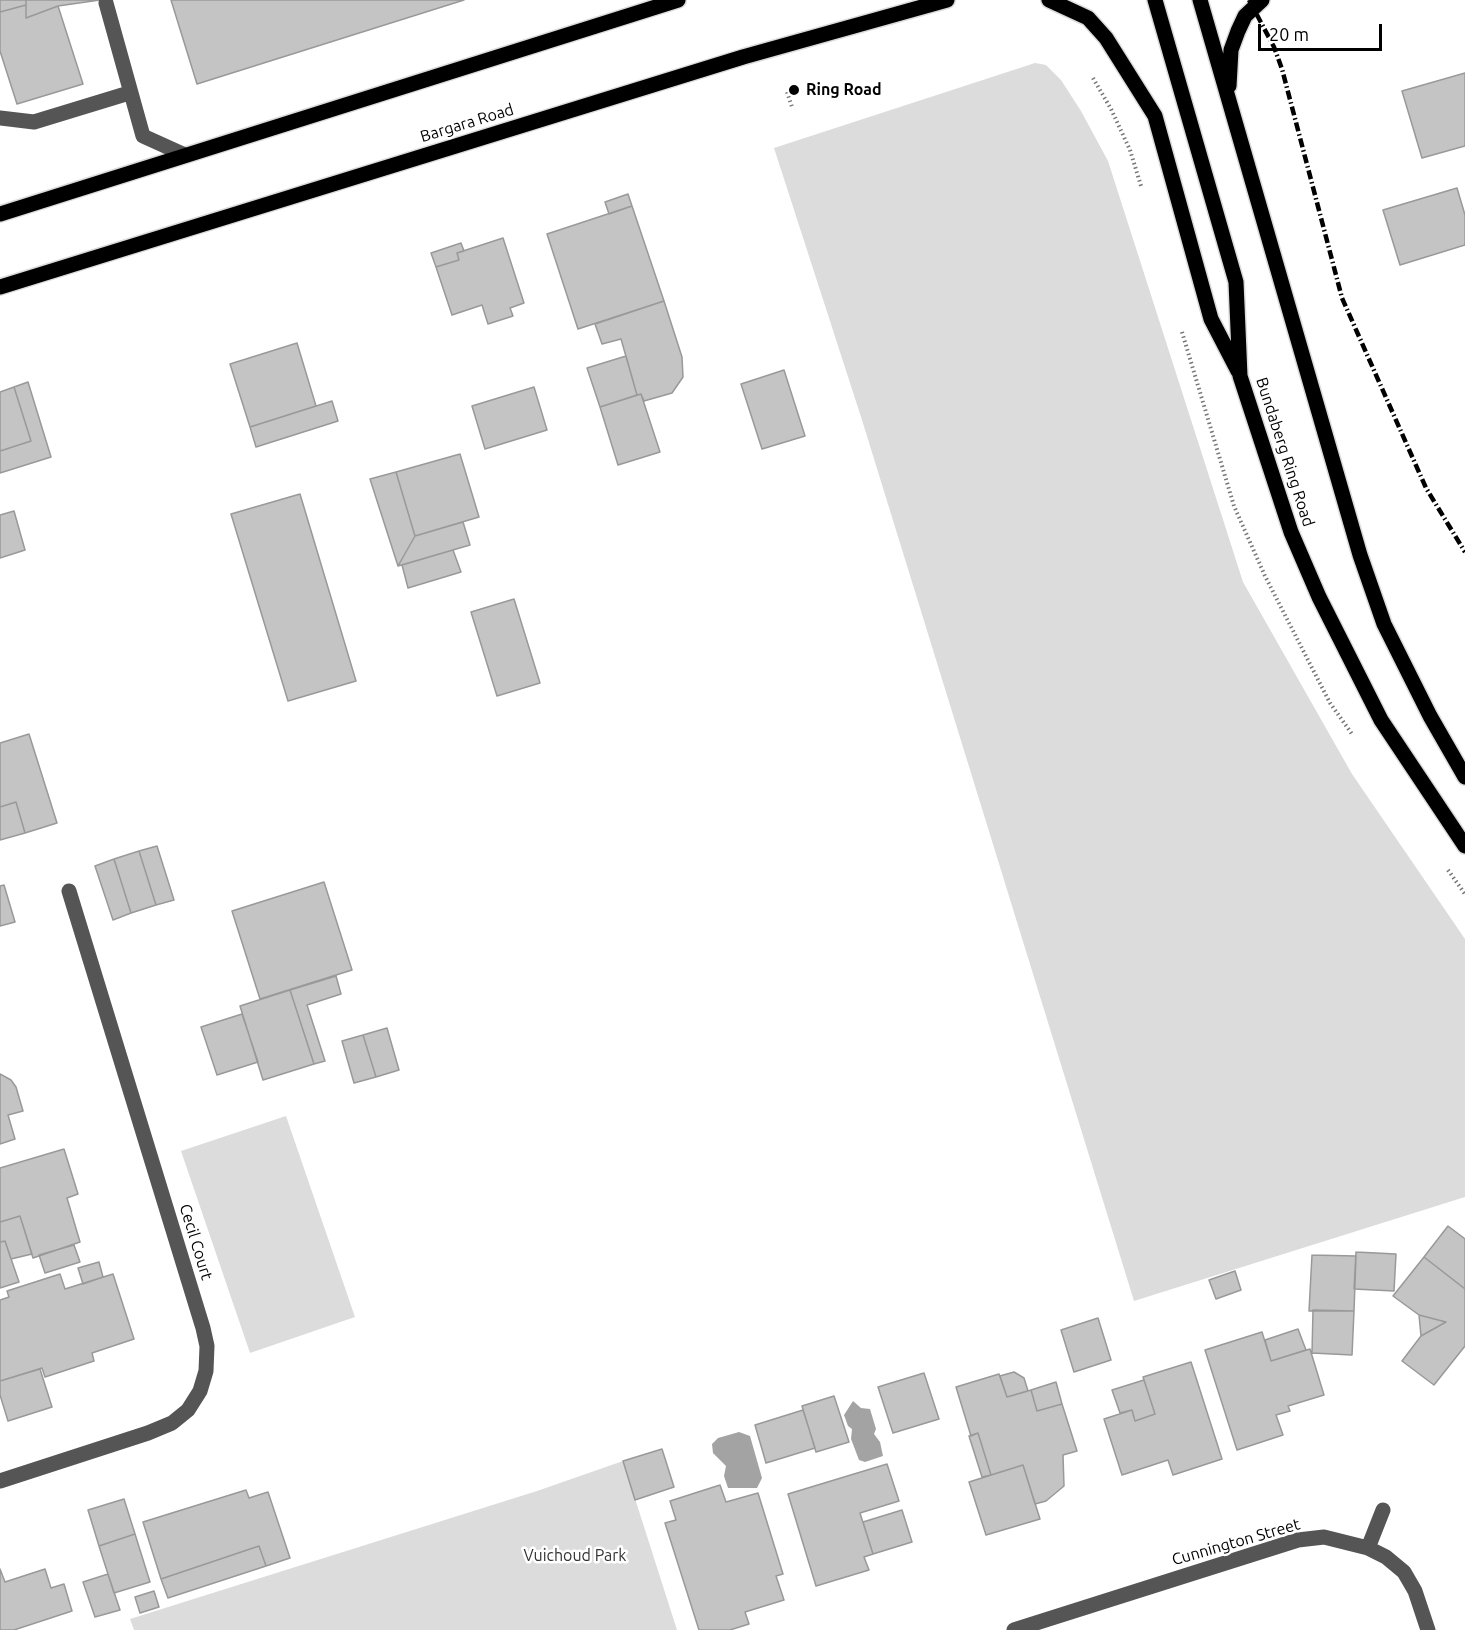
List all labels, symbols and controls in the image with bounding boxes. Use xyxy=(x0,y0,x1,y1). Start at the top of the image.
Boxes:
scale bar xyxy=(1261,12,1386,50)
text: 20 m xyxy=(1269,24,1309,44)
place label: Ring Road xyxy=(806,80,882,100)
marker: Ring Road xyxy=(787,83,801,97)
street label: Bargara Road xyxy=(418,100,516,146)
street label: Bundaberg Ring Road xyxy=(1252,375,1318,529)
street label: Cecil Court xyxy=(175,1202,217,1282)
street label: Cunnington Street xyxy=(1170,1515,1302,1569)
park label: Vuichoud Park xyxy=(524,1546,626,1566)

